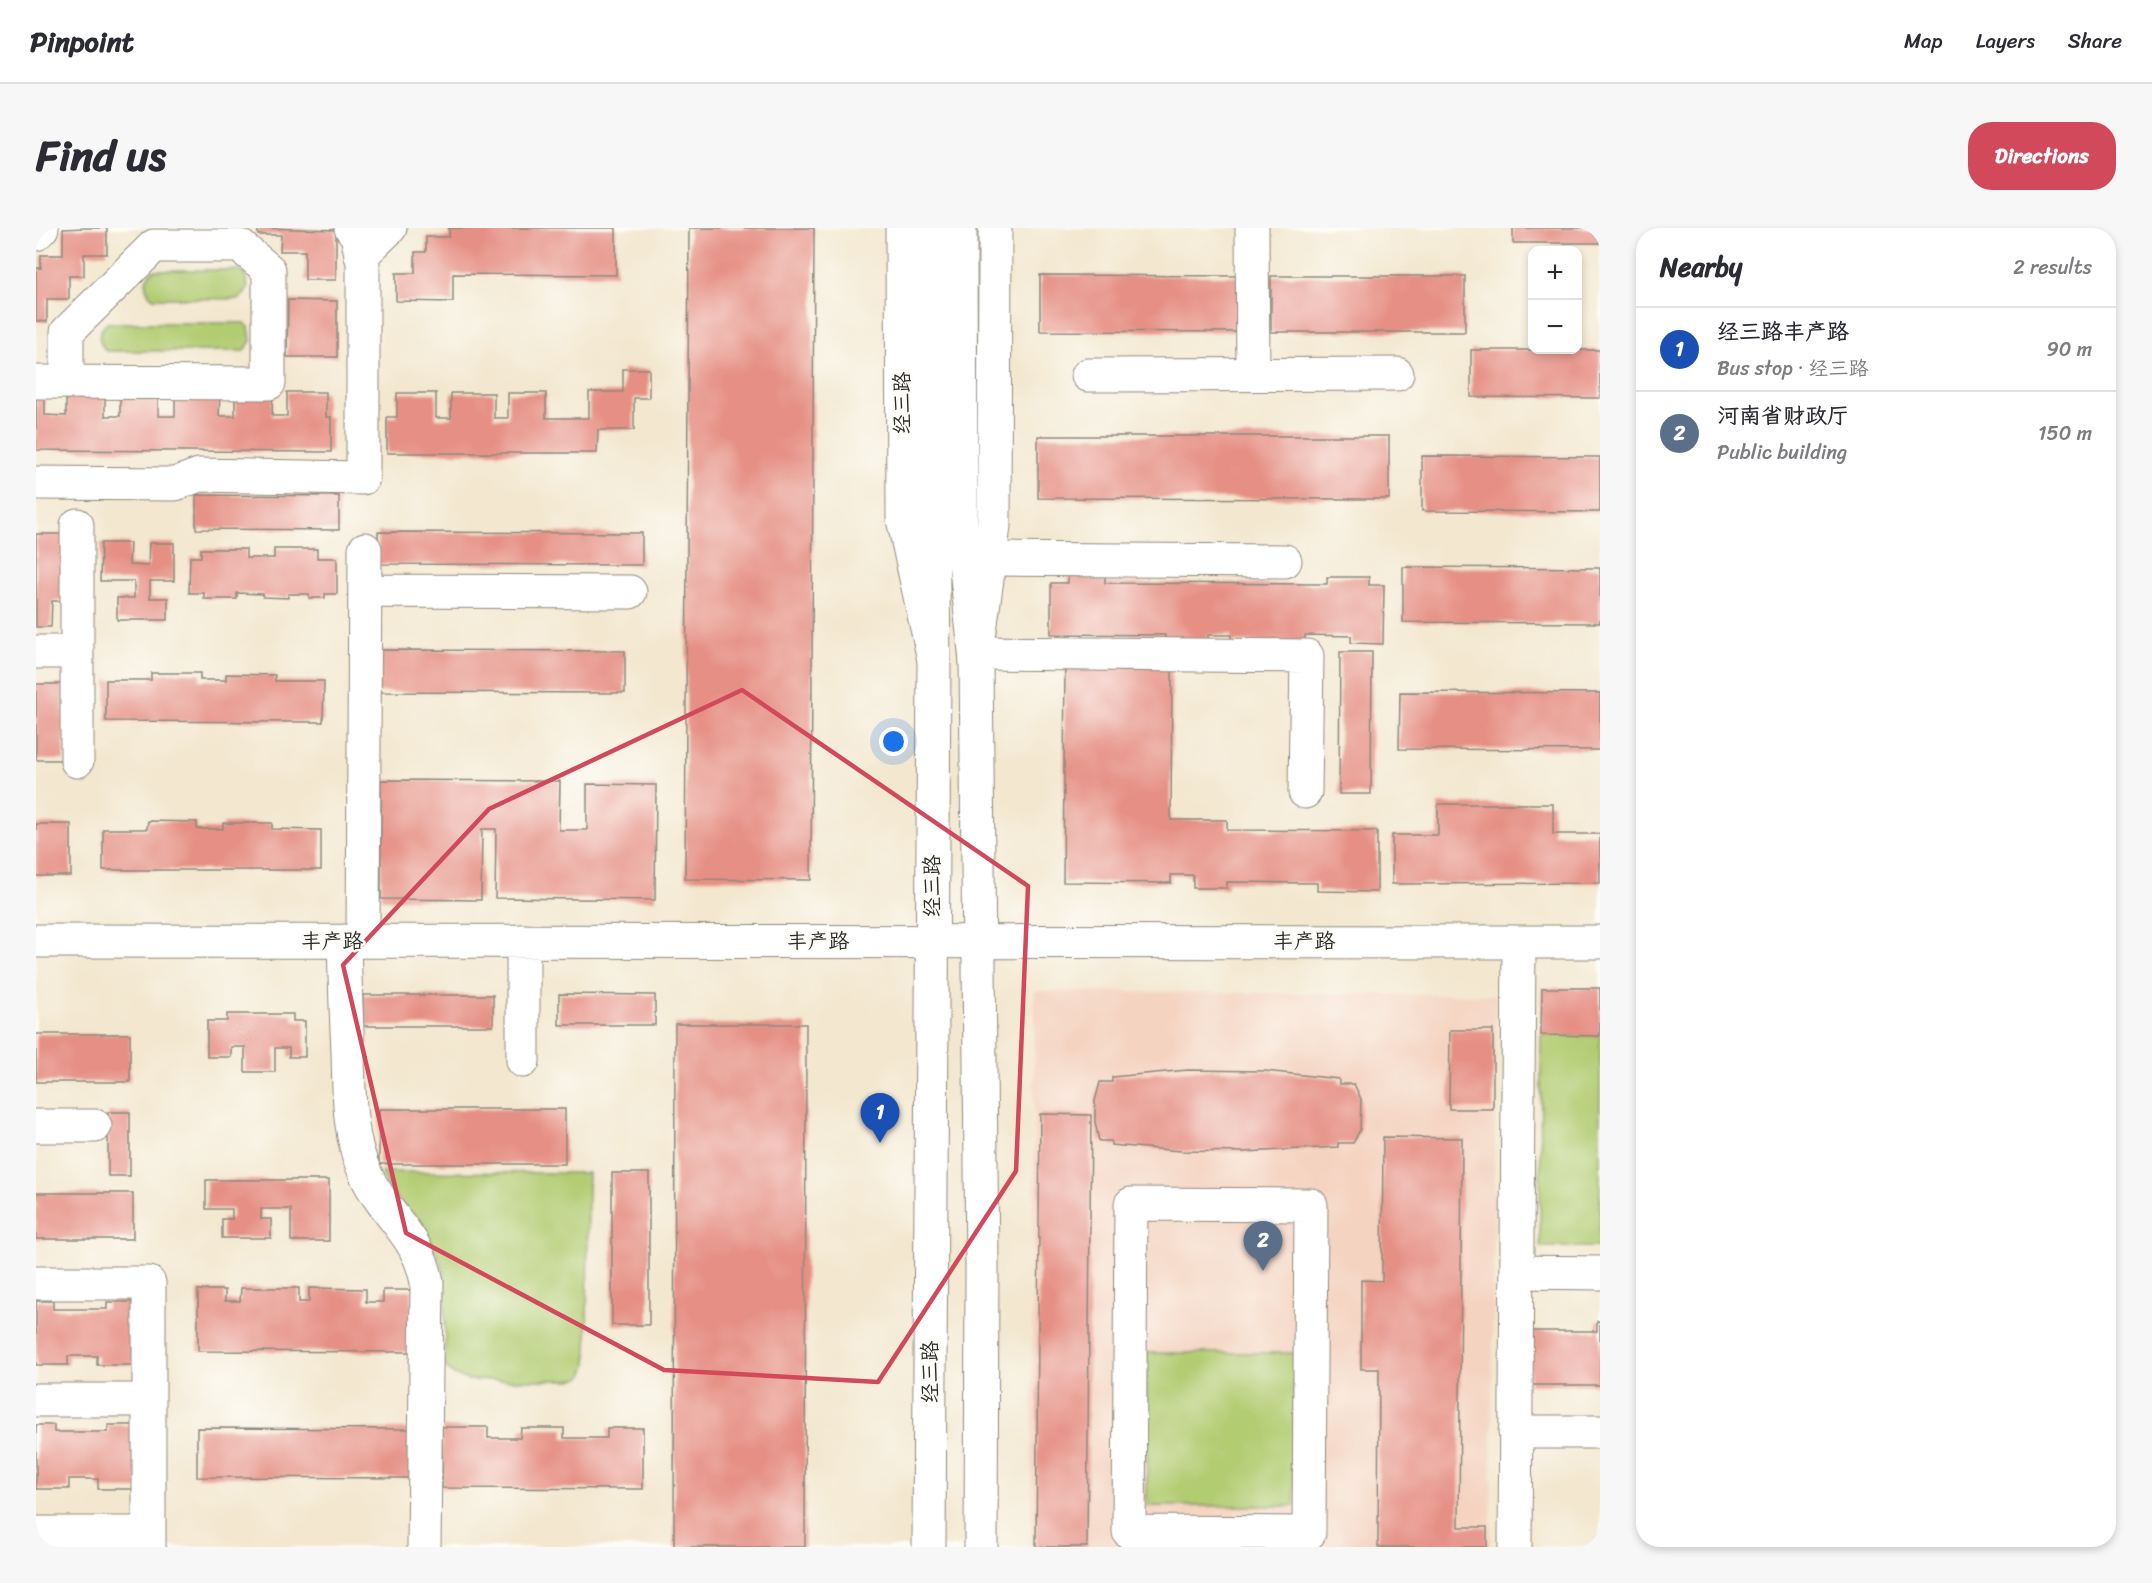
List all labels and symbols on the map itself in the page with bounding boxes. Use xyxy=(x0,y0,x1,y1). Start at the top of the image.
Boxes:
street label: 经三路 xyxy=(883,372,921,435)
your location xyxy=(879,727,908,756)
street label: 经三路 xyxy=(913,855,951,918)
street label: 丰产路 xyxy=(301,922,364,960)
street label: 丰产路 xyxy=(787,922,850,960)
street label: 丰产路 xyxy=(1273,922,1336,960)
pin: 1 xyxy=(860,1094,900,1143)
pin: 2 xyxy=(1244,1222,1282,1271)
street label: 经三路 xyxy=(911,1341,949,1404)

